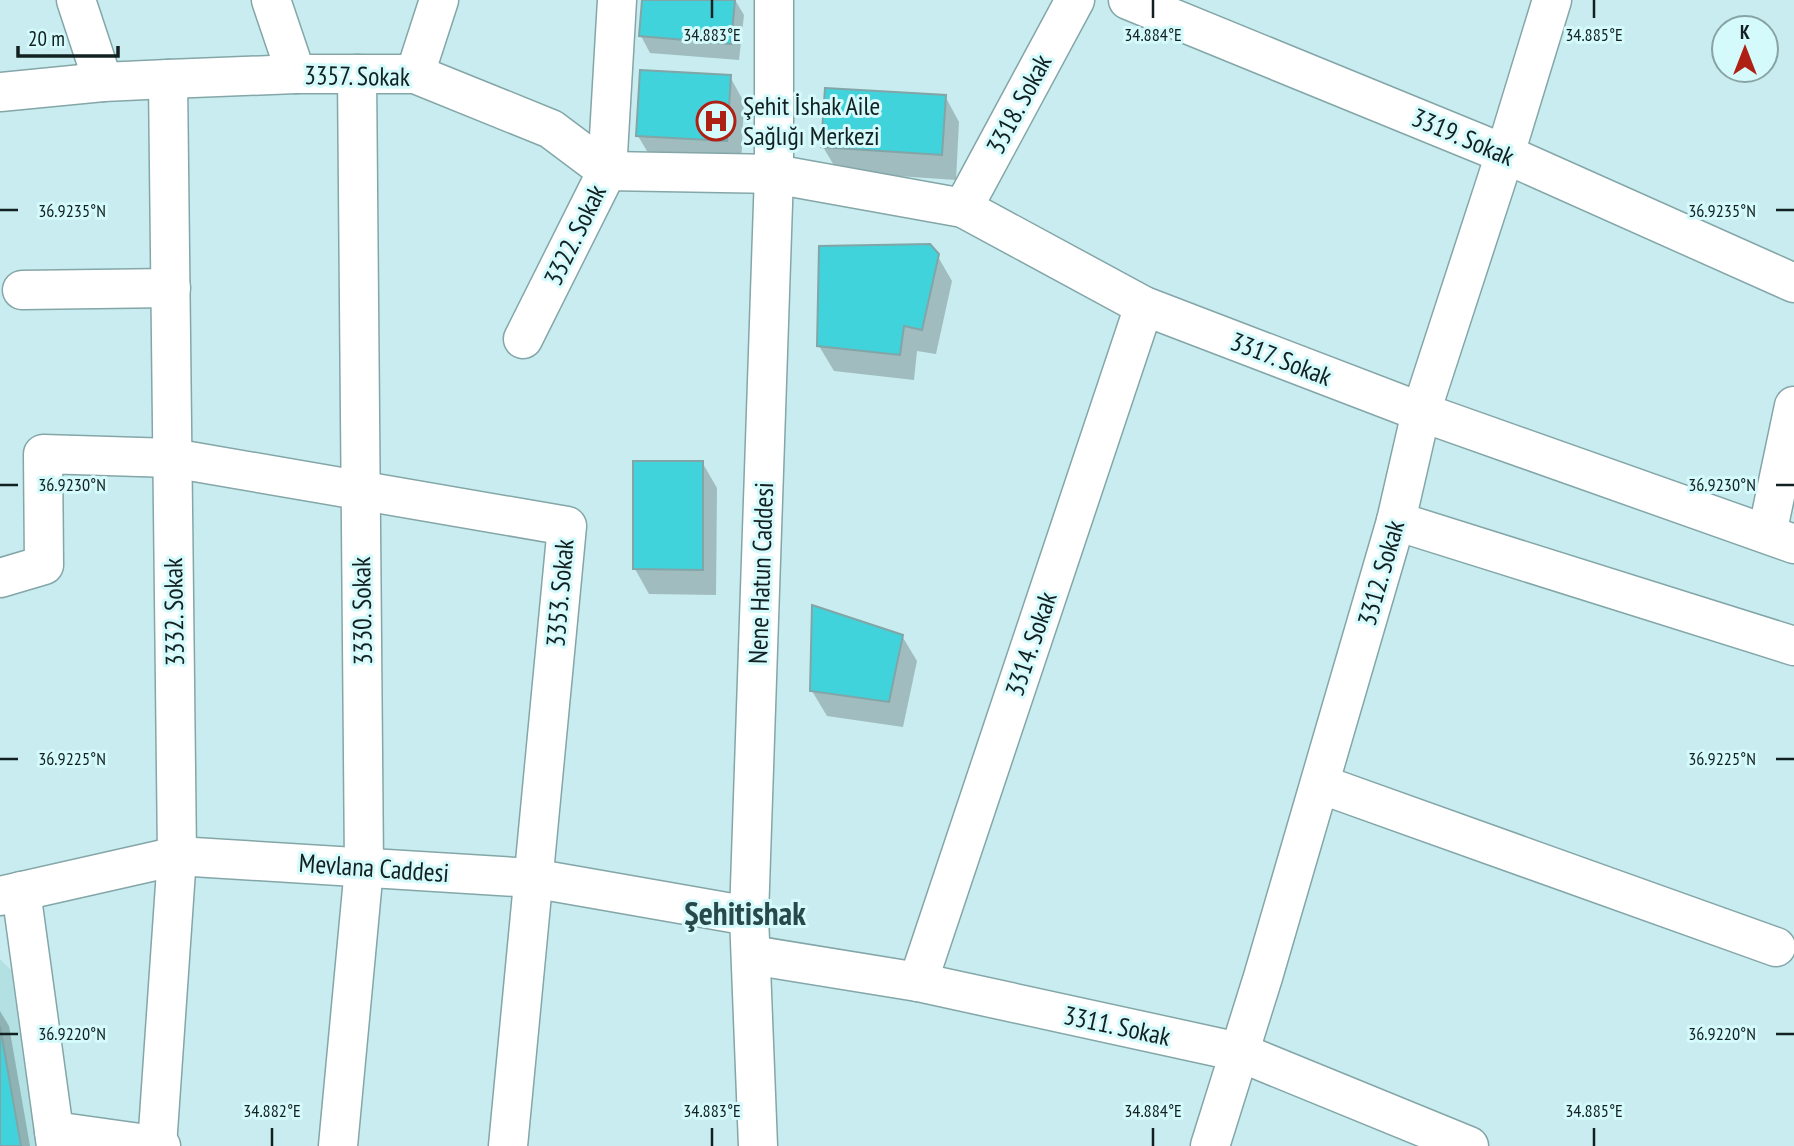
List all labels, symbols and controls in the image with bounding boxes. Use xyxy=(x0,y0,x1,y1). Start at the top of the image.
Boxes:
scale bar xyxy=(18,14,117,58)
north arrow xyxy=(1710,14,1780,84)
text: K xyxy=(1740,20,1750,44)
text: 34.883°E xyxy=(683,23,741,46)
text: 34.884°E xyxy=(1124,23,1182,46)
text: 34.885°E xyxy=(1565,23,1623,46)
text: 20 m xyxy=(28,25,65,52)
street label: 3318. Sokak xyxy=(979,48,1059,159)
street label: 3357. Sokak xyxy=(304,58,410,93)
place label: Şehit İshak Aile Sağlığı Merkezi xyxy=(743,89,880,152)
hospital icon: Şehit İshak Aile Sağlığı Merkezi xyxy=(695,100,737,142)
street label: 3319. Sokak xyxy=(1407,100,1519,173)
street label: 3322. Sokak xyxy=(536,179,613,291)
text: 36.9235°N xyxy=(38,199,106,222)
text: 36.9235°N xyxy=(1688,199,1756,222)
street label: 3317. Sokak xyxy=(1226,324,1336,393)
text: 36.9230°N xyxy=(38,473,106,496)
text: 36.9230°N xyxy=(1688,473,1756,496)
street label: Nene Hatun Caddesi xyxy=(741,482,780,664)
street label: 3312. Sokak xyxy=(1350,516,1411,629)
street label: 3353. Sokak xyxy=(538,538,581,648)
street label: 3330. Sokak xyxy=(344,557,379,665)
street label: 3332. Sokak xyxy=(156,558,191,666)
street label: 3314. Sokak xyxy=(997,587,1064,700)
text: 36.9225°N xyxy=(38,747,106,770)
text: 36.9225°N xyxy=(1688,747,1756,770)
street label: Mevlana Caddesi xyxy=(298,846,450,889)
district label: Şehitishak xyxy=(684,891,806,934)
street label: 3311. Sokak xyxy=(1061,998,1173,1053)
text: 36.9220°N xyxy=(38,1022,106,1045)
text: 36.9220°N xyxy=(1688,1022,1756,1045)
text: 34.882°E xyxy=(243,1099,301,1122)
text: 34.883°E xyxy=(683,1099,741,1122)
text: 34.884°E xyxy=(1124,1099,1182,1122)
text: 34.885°E xyxy=(1565,1099,1623,1122)

